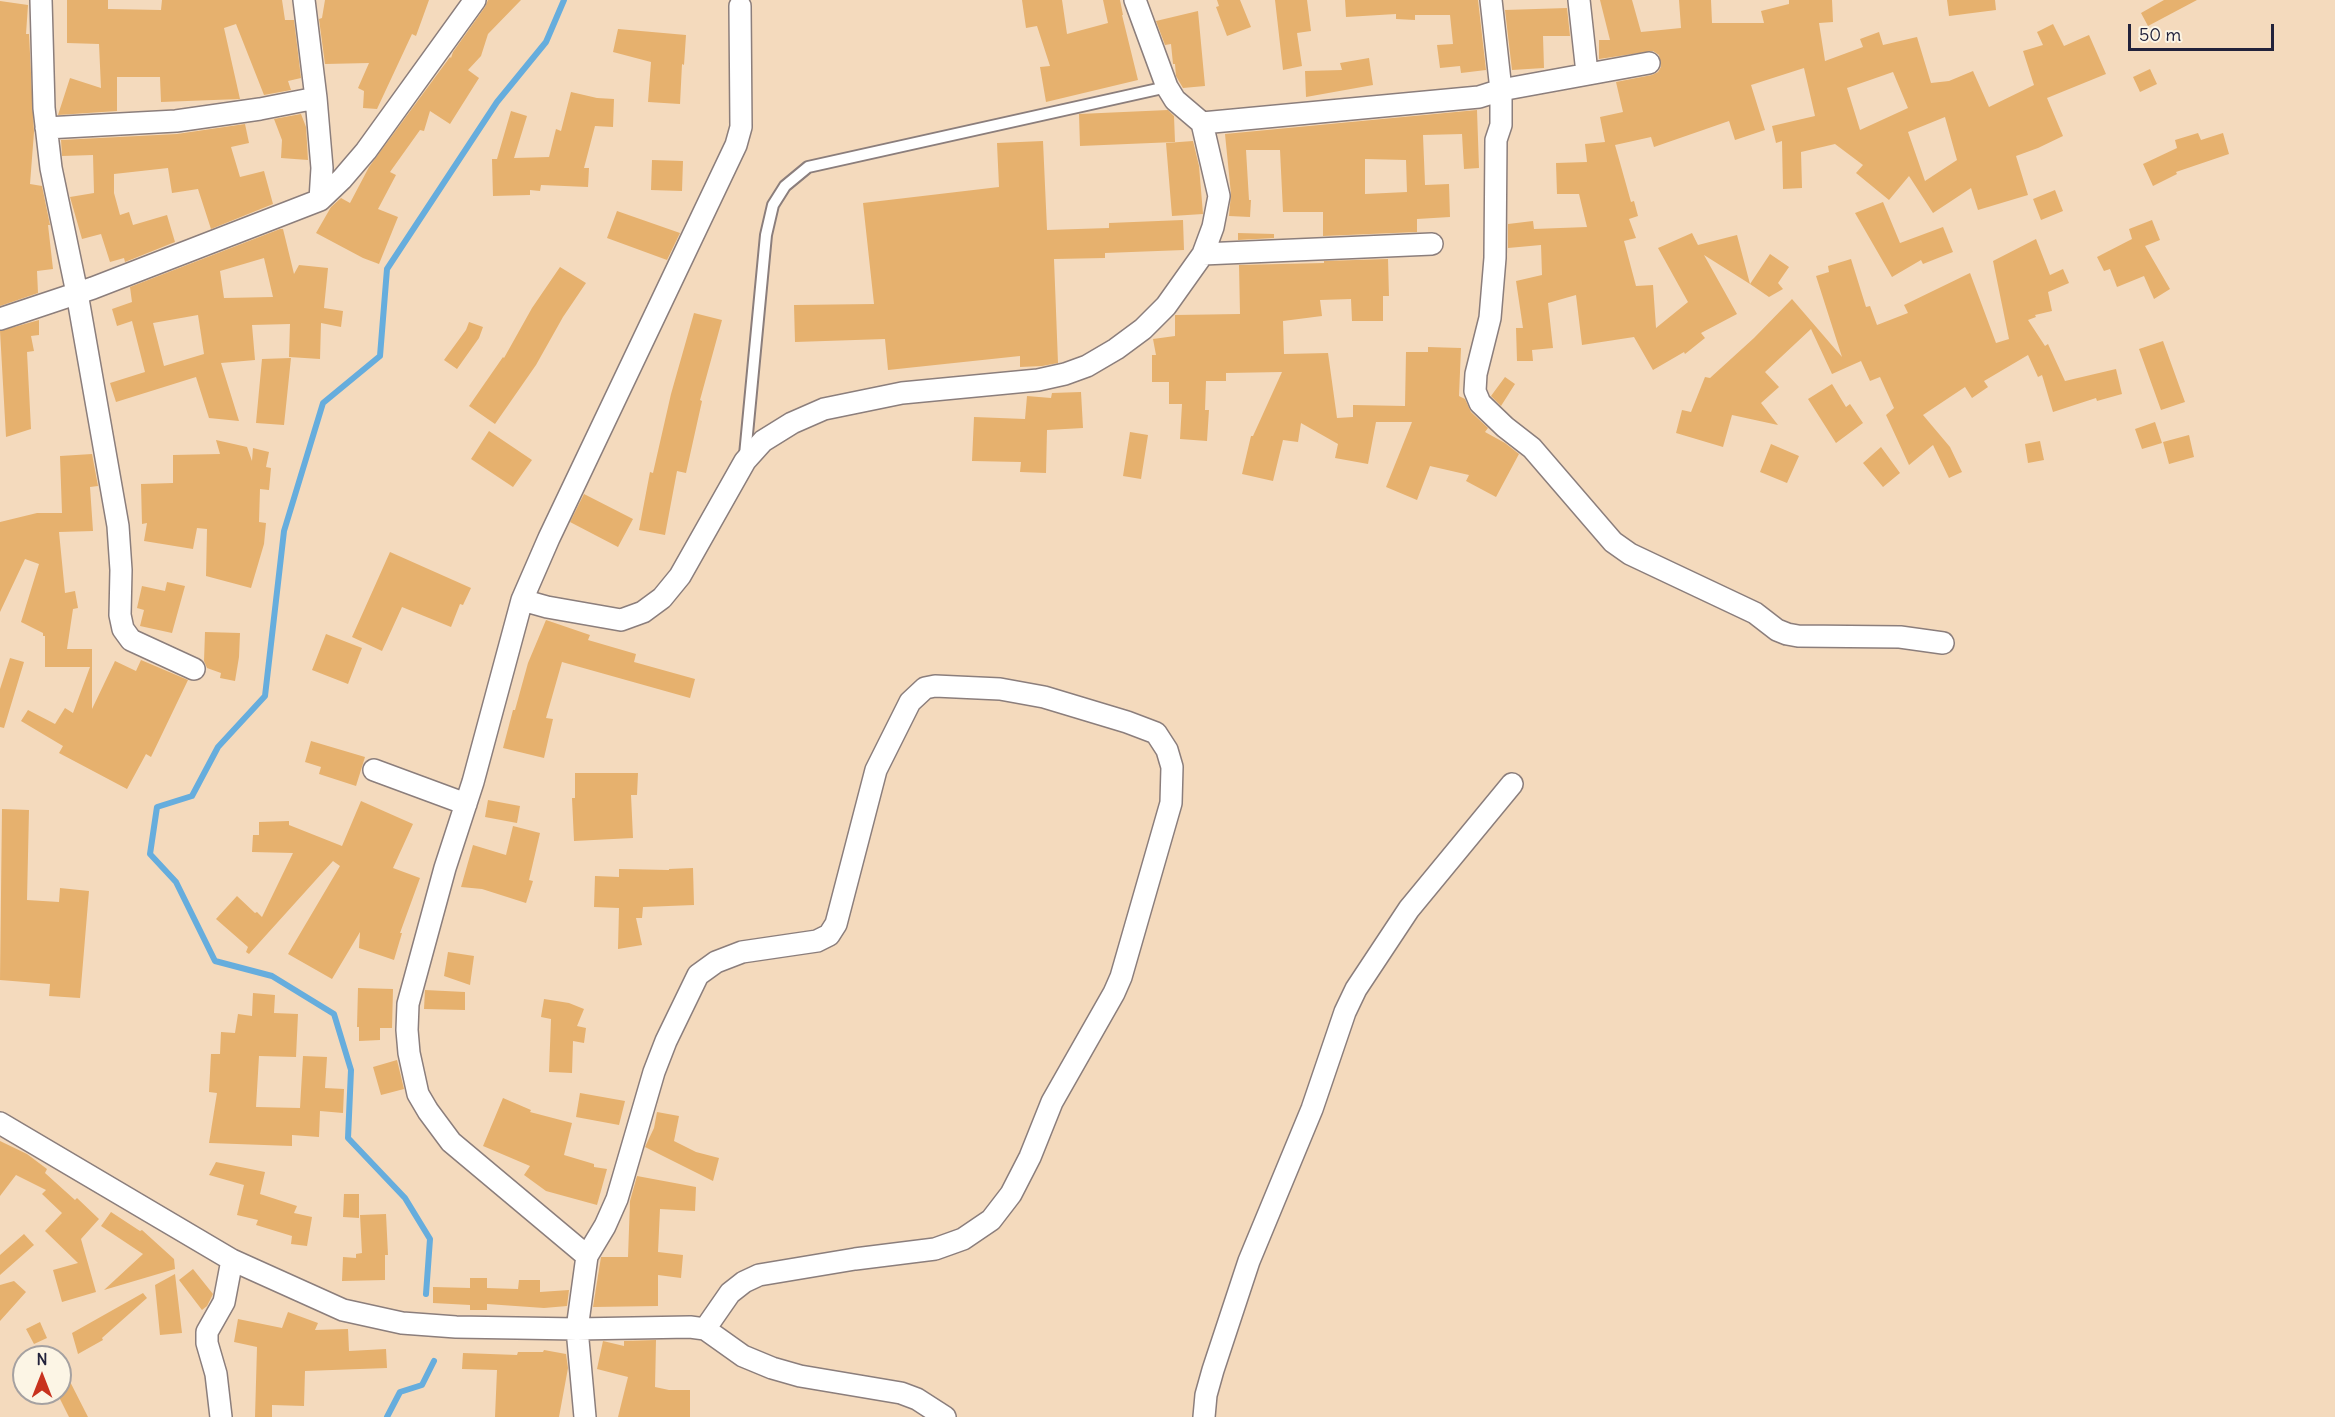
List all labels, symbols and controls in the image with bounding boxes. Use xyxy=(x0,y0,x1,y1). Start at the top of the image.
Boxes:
scale bar xyxy=(2131,12,2276,50)
text: 50 m xyxy=(2139,23,2181,46)
north arrow xyxy=(12,1345,72,1405)
text: N xyxy=(36,1349,48,1369)

